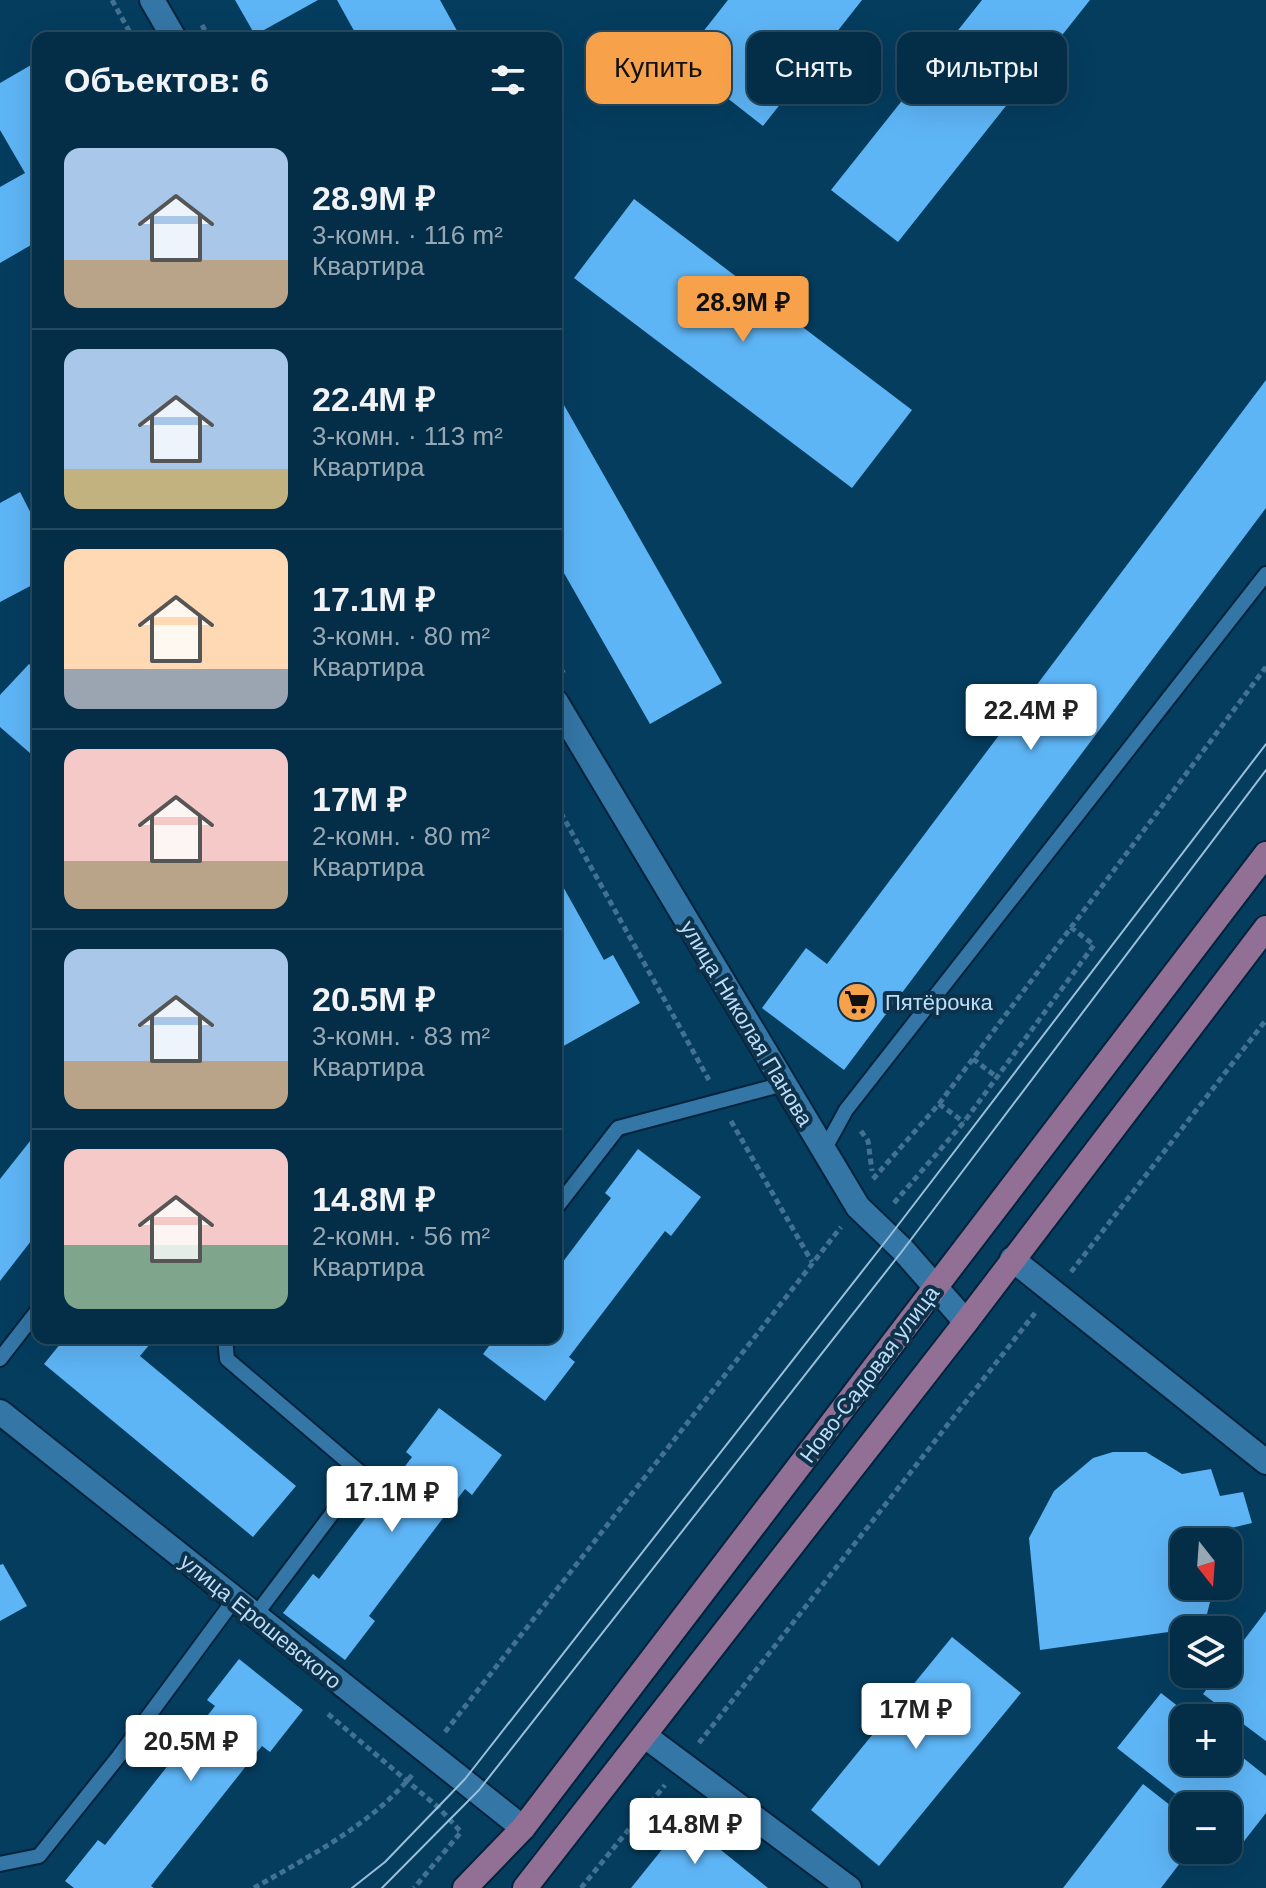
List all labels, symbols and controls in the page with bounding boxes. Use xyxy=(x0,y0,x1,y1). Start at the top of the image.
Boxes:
chip: Купить xyxy=(586,32,731,104)
chip: Снять xyxy=(747,32,881,104)
chip: Фильтры xyxy=(897,32,1067,104)
icon: filters xyxy=(486,58,530,102)
text: Объектов: 6 xyxy=(64,61,269,99)
text: 28.9M ₽ xyxy=(312,179,436,217)
icon: home xyxy=(128,180,224,276)
text: 3-комн. · 116 m² xyxy=(312,220,503,250)
text: Квартира xyxy=(312,251,424,281)
pin: 28.9M ₽ xyxy=(669,276,817,344)
text: 28.9M ₽ xyxy=(696,287,790,317)
text: 22.4M ₽ xyxy=(312,380,436,418)
icon: home xyxy=(128,381,224,477)
text: 3-комн. · 113 m² xyxy=(312,421,503,451)
text: Квартира xyxy=(312,452,424,482)
text: 17.1M ₽ xyxy=(312,580,436,618)
icon: home xyxy=(128,581,224,677)
text: 3-комн. · 80 m² xyxy=(312,621,490,651)
text: Квартира xyxy=(312,652,424,682)
pin: 22.4M ₽ xyxy=(957,684,1105,752)
text: 22.4M ₽ xyxy=(984,695,1078,725)
text: 17M ₽ xyxy=(312,780,407,818)
icon: home xyxy=(128,781,224,877)
text: 2-комн. · 80 m² xyxy=(312,821,490,851)
text: Квартира xyxy=(312,852,424,882)
street label: улица Николая Панова xyxy=(675,916,818,1131)
text: 20.5M ₽ xyxy=(312,980,436,1018)
icon: home xyxy=(128,981,224,1077)
supermarket icon: Пятёрочка xyxy=(836,981,878,1023)
place label: Пятёрочка xyxy=(885,990,994,1015)
text: 3-комн. · 83 m² xyxy=(312,1021,490,1051)
text: Квартира xyxy=(312,1052,424,1082)
text: 14.8M ₽ xyxy=(312,1180,436,1218)
icon: home xyxy=(128,1181,224,1277)
text: 2-комн. · 56 m² xyxy=(312,1221,490,1251)
text: Квартира xyxy=(312,1252,424,1282)
street label: Ново-Садовая улица xyxy=(795,1280,944,1468)
pin: 17.1M ₽ xyxy=(318,1466,466,1534)
text: 17.1M ₽ xyxy=(345,1477,439,1507)
north arrow xyxy=(1170,1528,1242,1600)
map controls xyxy=(1170,1528,1242,1864)
street label: улица Ерошевского xyxy=(175,1549,346,1694)
button: layers xyxy=(1170,1616,1242,1688)
pin: 17M ₽ xyxy=(860,1683,972,1751)
text: 17M ₽ xyxy=(880,1694,952,1724)
button: + xyxy=(1170,1704,1242,1776)
pin: 20.5M ₽ xyxy=(117,1715,265,1783)
text: 20.5M ₽ xyxy=(144,1726,238,1756)
button: − xyxy=(1170,1792,1242,1864)
pin: 14.8M ₽ xyxy=(621,1798,769,1866)
text: 14.8M ₽ xyxy=(648,1809,742,1839)

